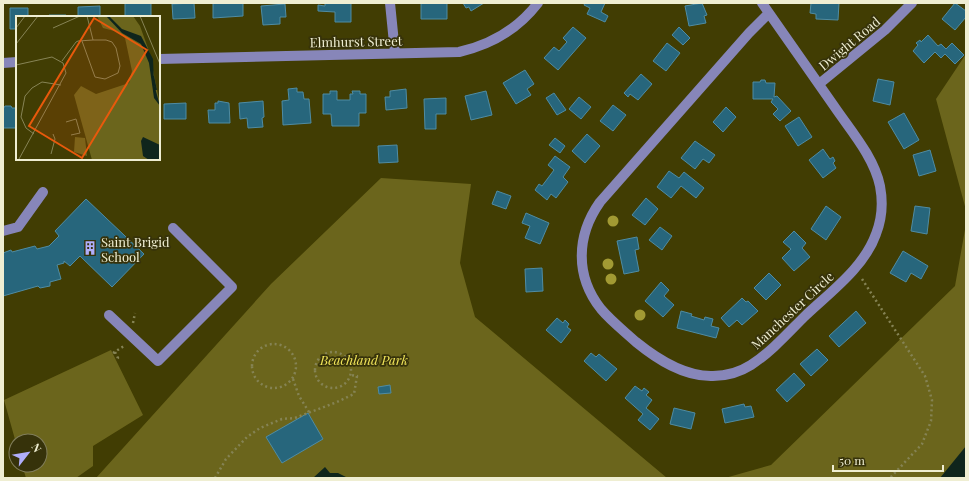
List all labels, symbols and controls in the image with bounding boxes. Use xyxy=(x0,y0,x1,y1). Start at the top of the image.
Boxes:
street label: Dwight Road xyxy=(815,12,884,74)
inset map xyxy=(16,16,160,160)
street label: Elmhurst Street xyxy=(310,32,403,50)
place label: Saint Brigid School xyxy=(101,233,170,265)
building icon: Saint Brigid School xyxy=(82,240,98,256)
street label: Manchester Circle xyxy=(747,267,837,353)
park label: Beachland Park xyxy=(319,351,408,368)
north arrow xyxy=(8,433,48,473)
text: N xyxy=(29,440,46,455)
scale bar xyxy=(833,447,943,473)
text: 50 m xyxy=(839,452,865,468)

